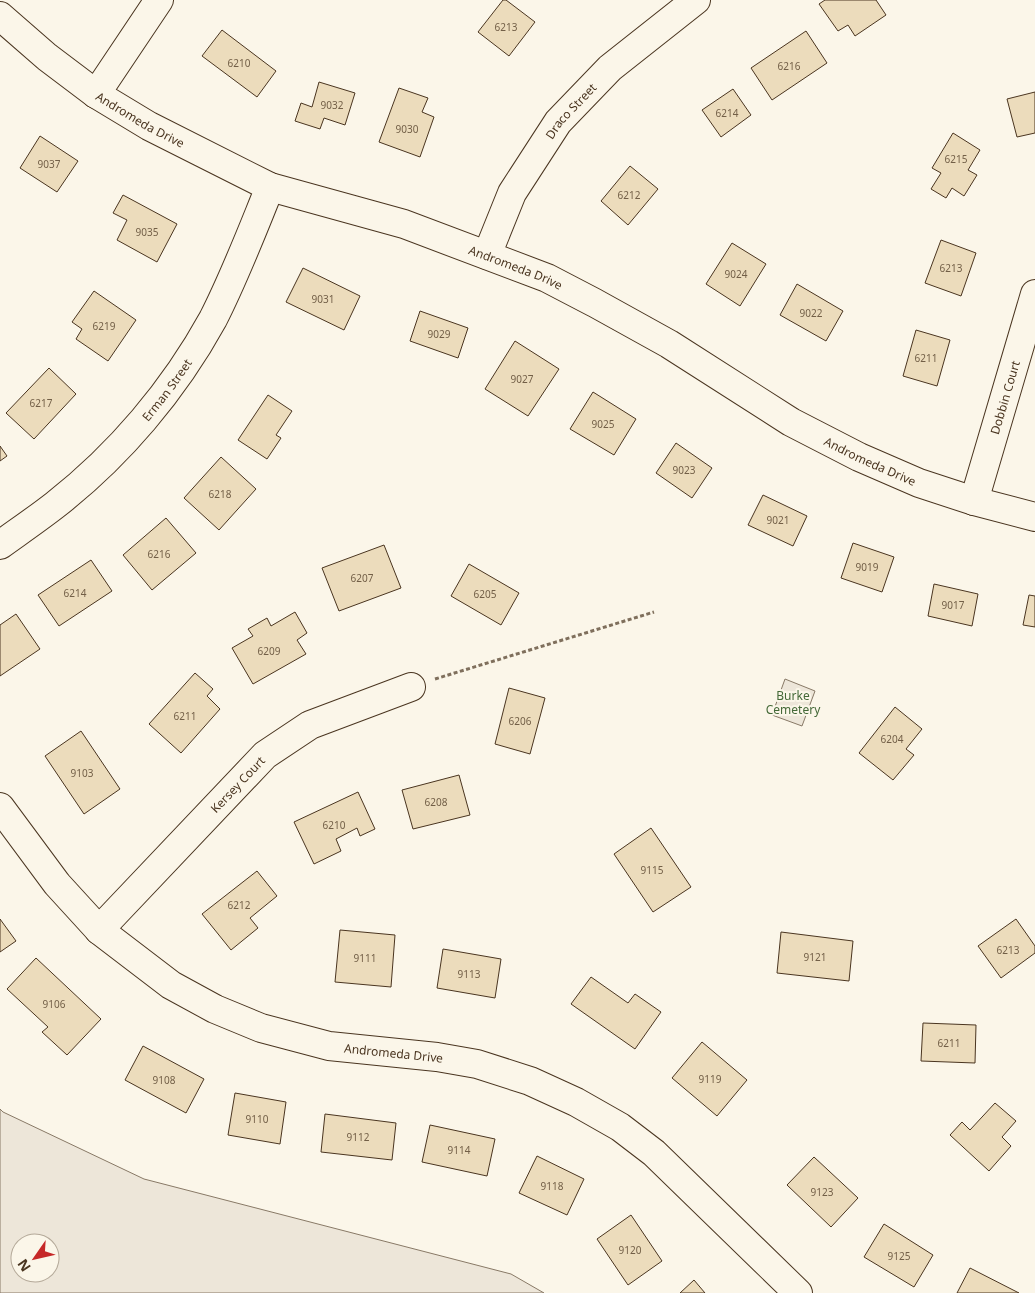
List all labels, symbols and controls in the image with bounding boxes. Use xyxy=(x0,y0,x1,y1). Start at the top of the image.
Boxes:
house number: 6213 xyxy=(495,20,518,34)
house number: 6210 xyxy=(228,56,251,70)
house number: 6216 xyxy=(778,59,801,73)
street label: Draco Street xyxy=(541,79,600,142)
street label: Andromeda Drive xyxy=(93,87,188,151)
house number: 9032 xyxy=(321,98,344,112)
house number: 6214 xyxy=(716,106,739,120)
house number: 9030 xyxy=(396,122,419,136)
house number: 6215 xyxy=(945,152,968,166)
house number: 9037 xyxy=(38,157,61,171)
house number: 6212 xyxy=(618,188,641,202)
house number: 9035 xyxy=(136,225,159,239)
street label: Andromeda Drive xyxy=(467,241,566,293)
house number: 6213 xyxy=(940,261,963,275)
house number: 9024 xyxy=(725,267,748,281)
house number: 9031 xyxy=(312,292,334,306)
house number: 9022 xyxy=(800,306,823,320)
house number: 6219 xyxy=(93,319,116,333)
house number: 9029 xyxy=(428,327,451,341)
house number: 6211 xyxy=(915,351,937,365)
street label: Erman Street xyxy=(138,355,196,424)
street label: Dobbin Court xyxy=(986,358,1024,436)
house number: 9027 xyxy=(511,372,534,386)
house number: 6217 xyxy=(30,396,53,410)
house number: 9025 xyxy=(592,417,615,431)
street label: Andromeda Drive xyxy=(822,432,919,489)
house number: 9023 xyxy=(673,463,696,477)
house number: 6218 xyxy=(209,487,232,501)
house number: 9021 xyxy=(767,513,789,527)
house number: 6216 xyxy=(148,547,171,561)
house number: 9019 xyxy=(856,560,879,574)
house number: 6207 xyxy=(351,571,374,585)
house number: 6214 xyxy=(64,586,87,600)
house number: 6205 xyxy=(474,587,497,601)
house number: 9017 xyxy=(942,598,965,612)
house number: 6209 xyxy=(258,644,281,658)
park label: Burke Cemetery xyxy=(766,687,821,718)
house number: 6211 xyxy=(174,709,196,723)
house number: 6206 xyxy=(509,714,532,728)
house number: 6204 xyxy=(881,732,904,746)
street label: Kersey Court xyxy=(206,752,269,816)
house number: 9103 xyxy=(71,766,94,780)
house number: 6208 xyxy=(425,795,448,809)
house number: 6210 xyxy=(323,818,346,832)
house number: 9115 xyxy=(641,863,664,877)
house number: 6212 xyxy=(228,898,251,912)
house number: 6213 xyxy=(997,943,1020,957)
house number: 9121 xyxy=(804,950,826,964)
house number: 9111 xyxy=(354,951,376,965)
house number: 9113 xyxy=(458,967,481,981)
house number: 9106 xyxy=(43,997,66,1011)
house number: 6211 xyxy=(938,1036,960,1050)
street label: Andromeda Drive xyxy=(343,1039,445,1066)
house number: 9119 xyxy=(699,1072,722,1086)
house number: 9108 xyxy=(153,1073,176,1087)
house number: 9110 xyxy=(246,1112,269,1126)
house number: 9112 xyxy=(347,1130,370,1144)
house number: 9114 xyxy=(448,1143,471,1157)
house number: 9118 xyxy=(541,1179,564,1193)
house number: 9123 xyxy=(811,1185,834,1199)
north arrow xyxy=(10,1233,60,1283)
house number: 9120 xyxy=(619,1243,642,1257)
house number: 9125 xyxy=(888,1249,911,1263)
text: N xyxy=(13,1256,35,1276)

